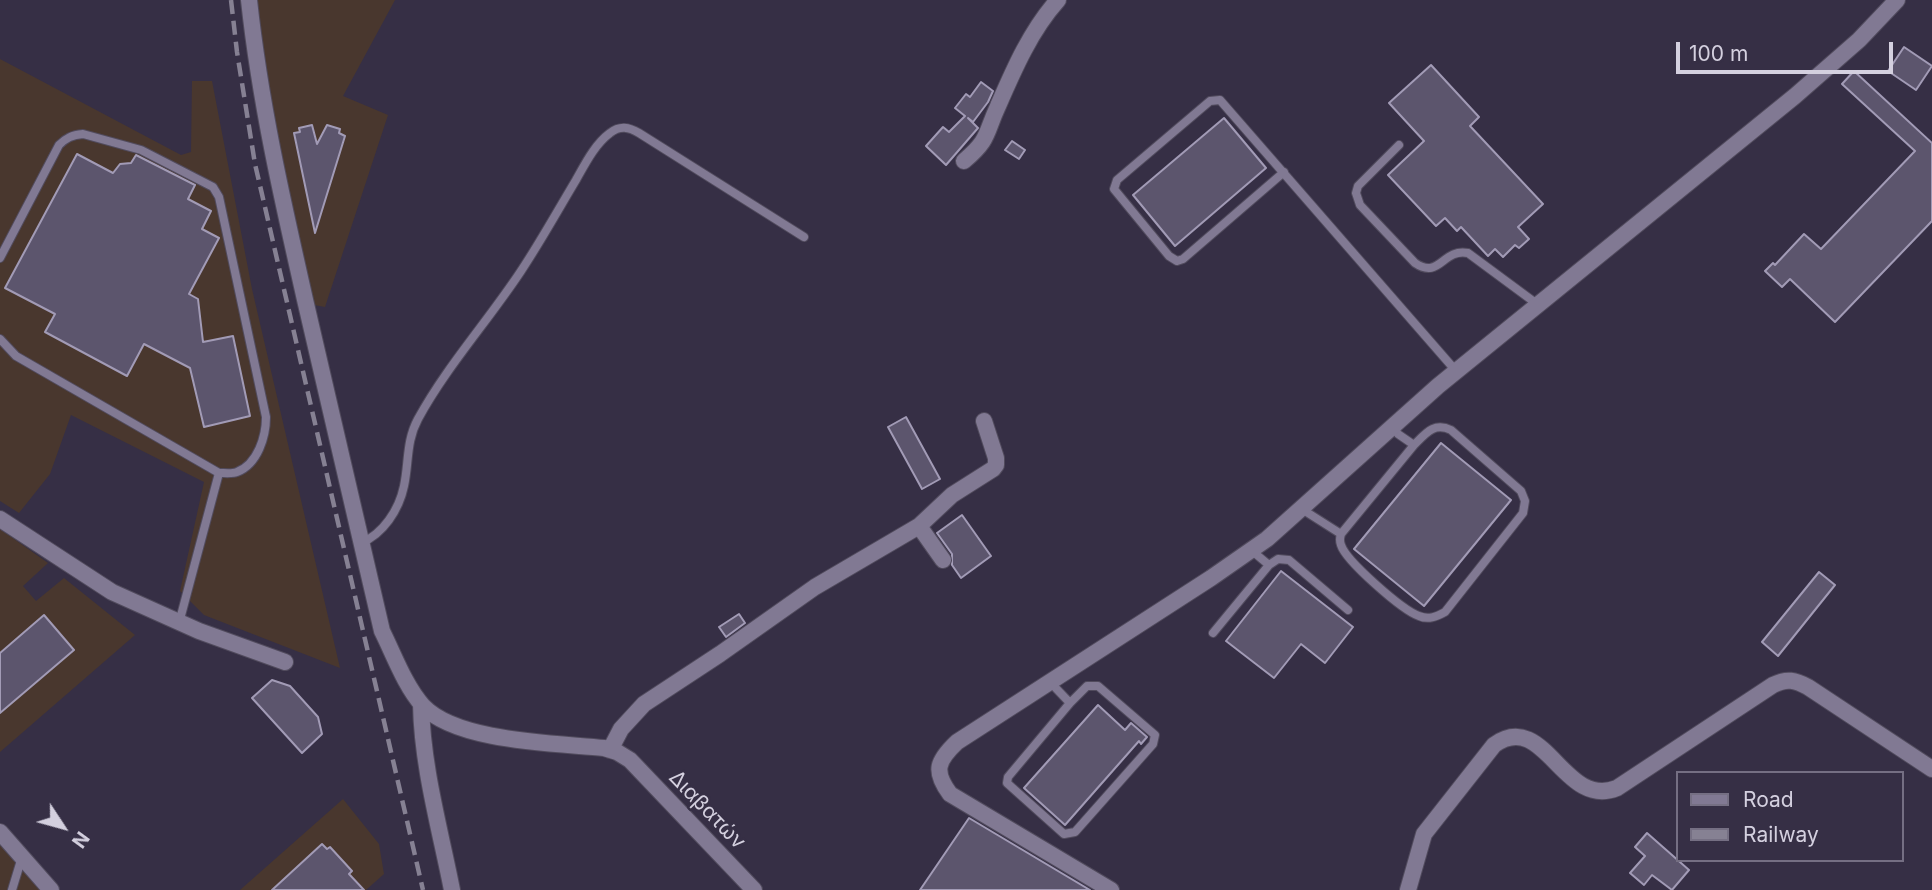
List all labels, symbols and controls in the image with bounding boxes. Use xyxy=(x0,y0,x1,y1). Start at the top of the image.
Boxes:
scale bar xyxy=(1680,28,1897,72)
text: 100 m xyxy=(1689,41,1748,66)
street label: Διαβατών xyxy=(663,765,751,855)
legend xyxy=(1676,771,1904,862)
text: Road xyxy=(1743,787,1794,812)
north arrow xyxy=(28,792,98,862)
text: Railway xyxy=(1743,822,1819,847)
text: N xyxy=(67,827,94,852)

